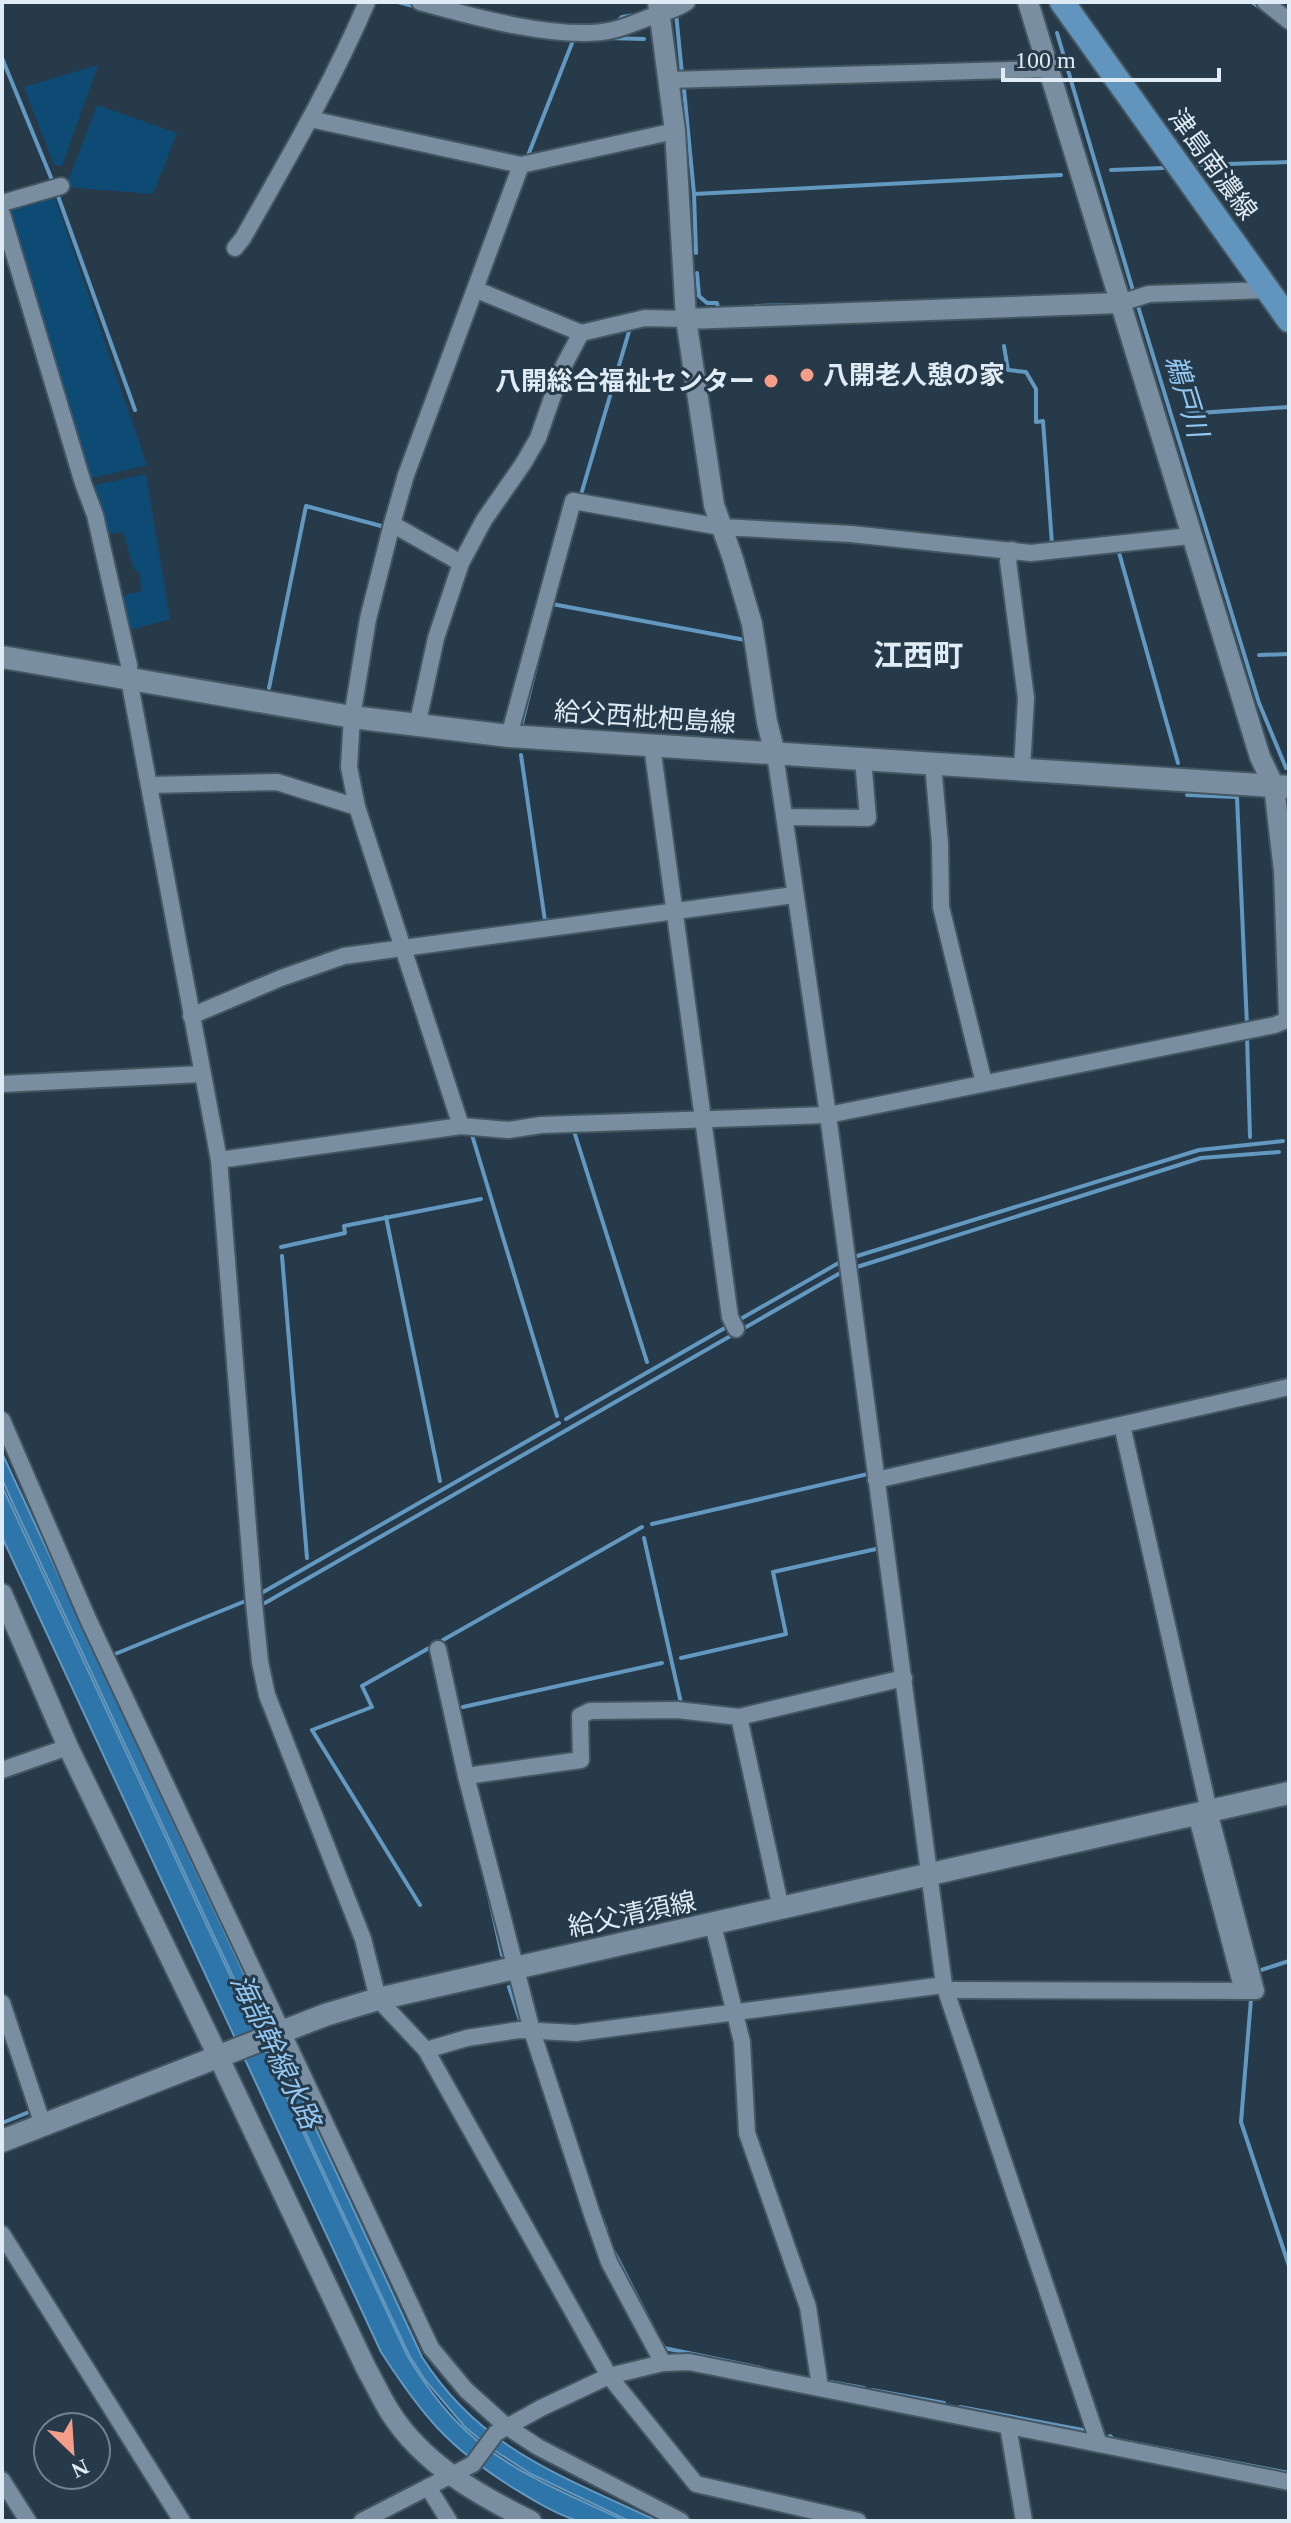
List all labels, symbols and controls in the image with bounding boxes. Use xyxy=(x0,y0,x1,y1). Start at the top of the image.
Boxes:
scale bar xyxy=(1003,32,1219,82)
text: 100 m xyxy=(1015,47,1076,73)
street label: 津島南濃線 xyxy=(1163,103,1263,225)
water label: 鵜戸川 xyxy=(1159,351,1214,444)
place label: 八開老人憩の家 xyxy=(823,361,1005,390)
marker: 八開老人憩の家 xyxy=(798,366,816,384)
place label: 八開総合福祉センター xyxy=(495,367,755,396)
marker: 八開総合福祉センター xyxy=(762,372,780,390)
district label: 江西町 xyxy=(873,639,963,672)
street label: 給父西枇杷島線 xyxy=(553,697,737,738)
street label: 給父清須線 xyxy=(566,1887,699,1942)
water label: 海部幹線水路 xyxy=(225,1969,327,2135)
north arrow xyxy=(32,2411,112,2491)
text: N xyxy=(68,2454,93,2483)

